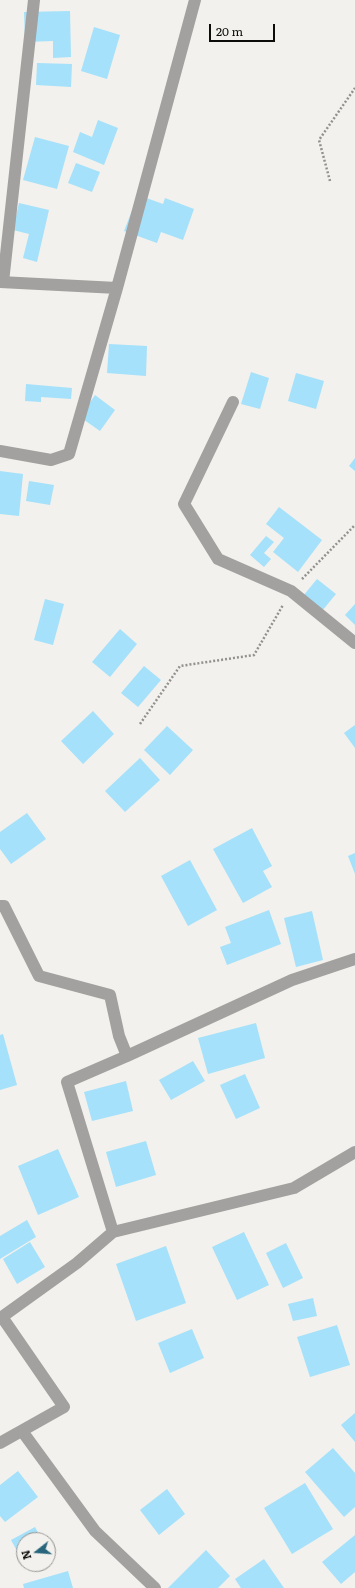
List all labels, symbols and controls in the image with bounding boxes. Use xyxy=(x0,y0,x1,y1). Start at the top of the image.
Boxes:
scale bar xyxy=(211,16,277,42)
text: 20 m xyxy=(216,22,243,40)
north arrow xyxy=(16,1532,56,1572)
text: N xyxy=(16,1548,34,1562)

